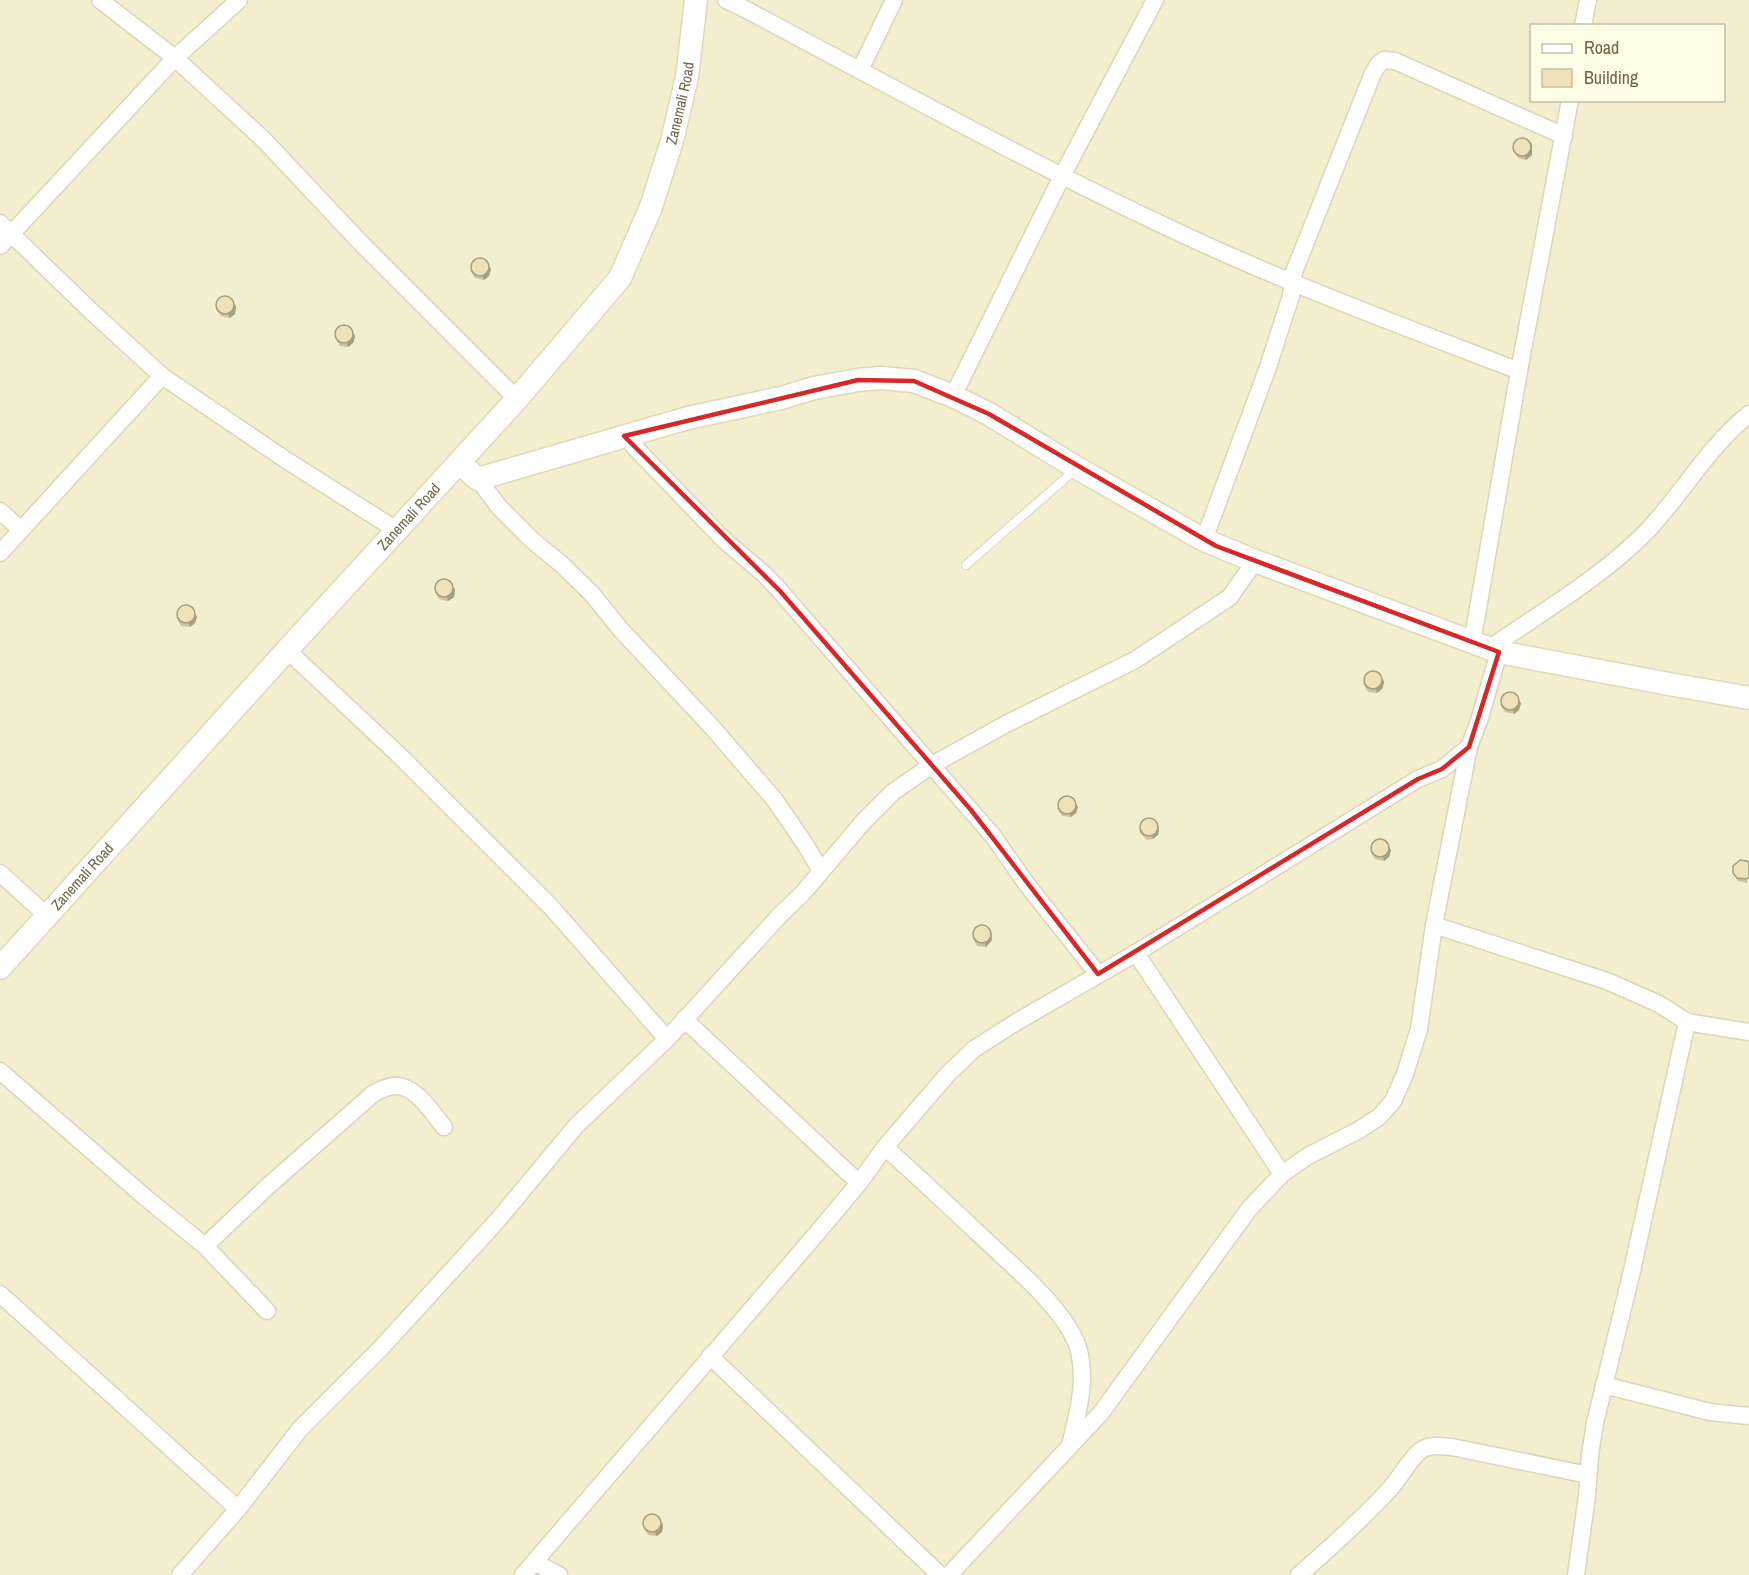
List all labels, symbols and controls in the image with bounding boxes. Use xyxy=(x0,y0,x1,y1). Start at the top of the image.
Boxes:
legend xyxy=(1530,24,1725,102)
text: Road xyxy=(1584,35,1619,60)
street label: Zanemali Road xyxy=(660,61,699,147)
text: Building xyxy=(1584,65,1639,90)
street label: Zanemali Road xyxy=(373,478,445,555)
street label: Zanemali Road xyxy=(46,838,118,915)

